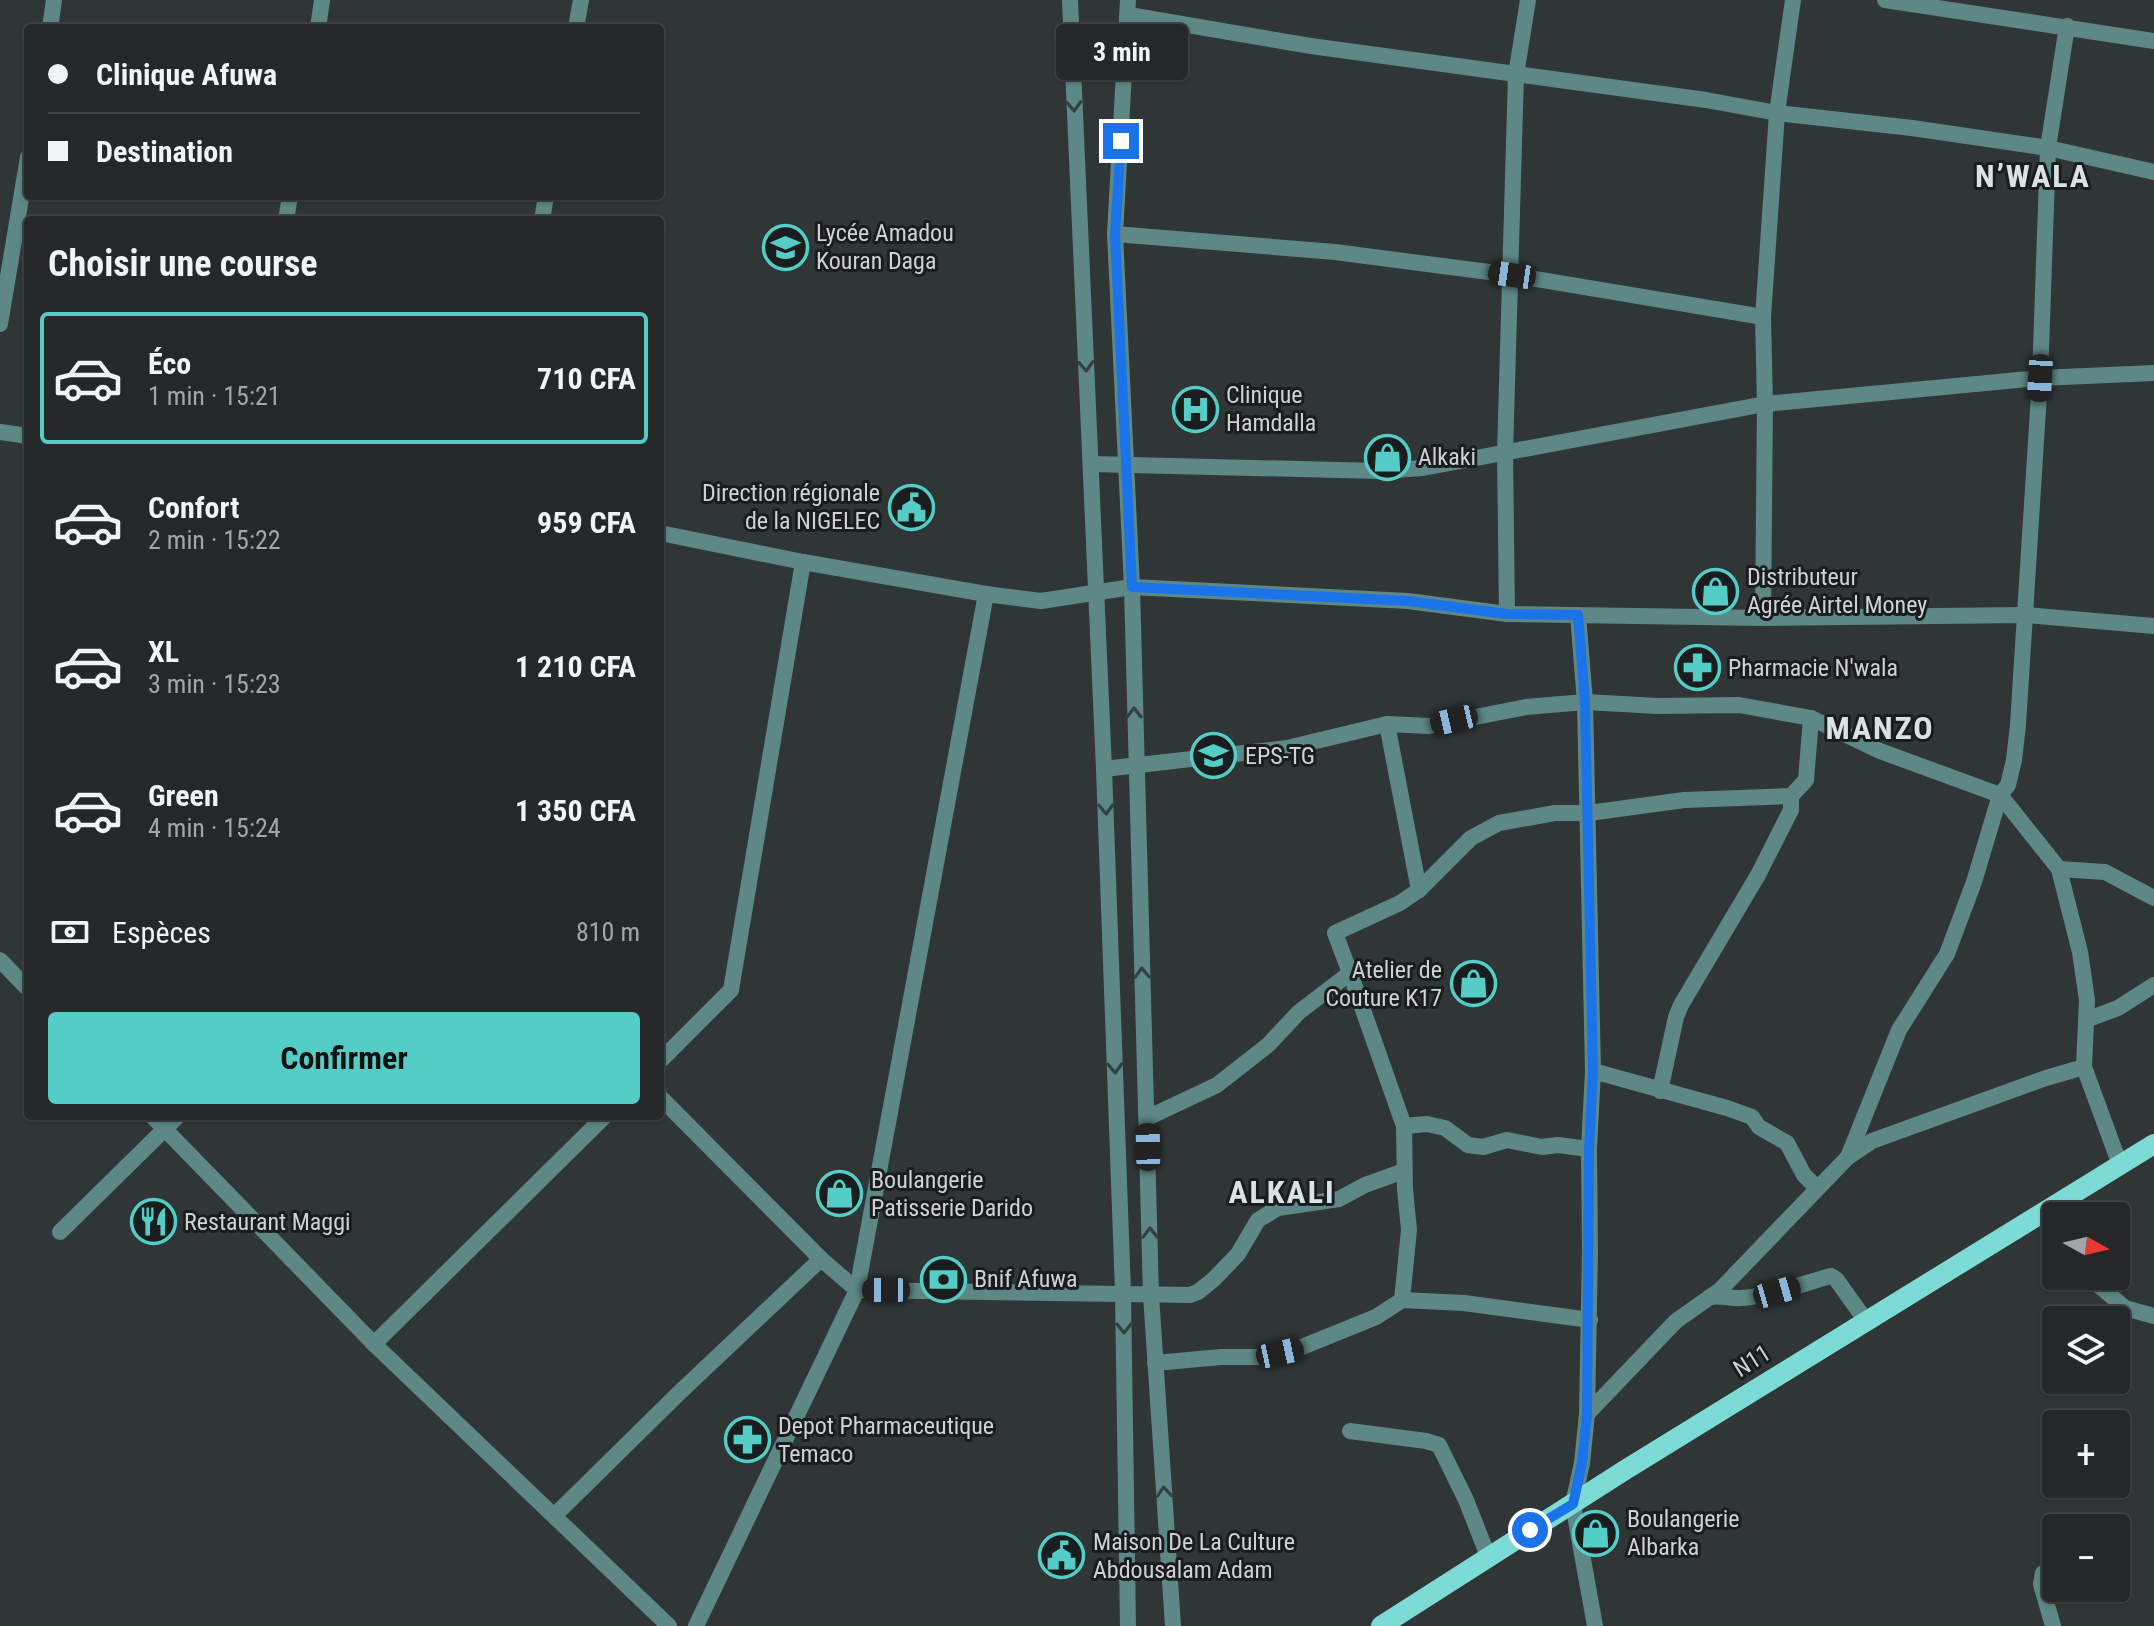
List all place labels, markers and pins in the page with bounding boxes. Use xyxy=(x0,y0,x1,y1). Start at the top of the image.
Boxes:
place label: Lycée Amadou Kouran Daga xyxy=(816,219,954,275)
school or university icon: Lycée Amadou Kouran Daga xyxy=(761,223,809,271)
place label: Clinique Hamdalla xyxy=(1226,381,1316,437)
hospital icon: Clinique Hamdalla xyxy=(1171,385,1219,433)
shop icon: Alkaki xyxy=(1363,433,1411,481)
place label: Alkaki xyxy=(1418,443,1476,471)
place label: Direction régionale de la NIGELEC xyxy=(702,479,880,535)
public building icon: Direction régionale de la NIGELEC xyxy=(887,483,935,531)
place label: Distributeur Agrée Airtel Money xyxy=(1747,563,1927,619)
shop icon: Distributeur Agrée Airtel Money xyxy=(1692,567,1740,615)
pharmacy icon: Pharmacie N'wala xyxy=(1673,644,1721,692)
place label: Pharmacie N'wala xyxy=(1728,654,1898,682)
school or university icon: EPS-TG xyxy=(1190,732,1238,780)
place label: EPS-TG xyxy=(1245,742,1315,770)
place label: Atelier de Couture K17 xyxy=(1325,956,1442,1012)
shop icon: Atelier de Couture K17 xyxy=(1449,960,1497,1008)
place label: Boulangerie Patisserie Darido xyxy=(871,1166,1033,1222)
shop icon: Boulangerie Patisserie Darido xyxy=(816,1170,864,1218)
restaurant icon: Restaurant Maggi xyxy=(129,1198,177,1246)
place label: Restaurant Maggi xyxy=(184,1208,351,1236)
bank icon: Bnif Afuwa xyxy=(919,1255,967,1303)
place label: Bnif Afuwa xyxy=(974,1265,1077,1293)
place label: Depot Pharmaceutique Temaco xyxy=(778,1412,994,1468)
pharmacy icon: Depot Pharmaceutique Temaco xyxy=(723,1416,771,1464)
place label: Boulangerie Albarka xyxy=(1627,1505,1740,1561)
shop icon: Boulangerie Albarka xyxy=(1572,1509,1620,1557)
place label: Maison De La Culture Abdousalam Adam xyxy=(1093,1528,1295,1584)
public building icon: Maison De La Culture Abdousalam Adam xyxy=(1038,1532,1086,1580)

